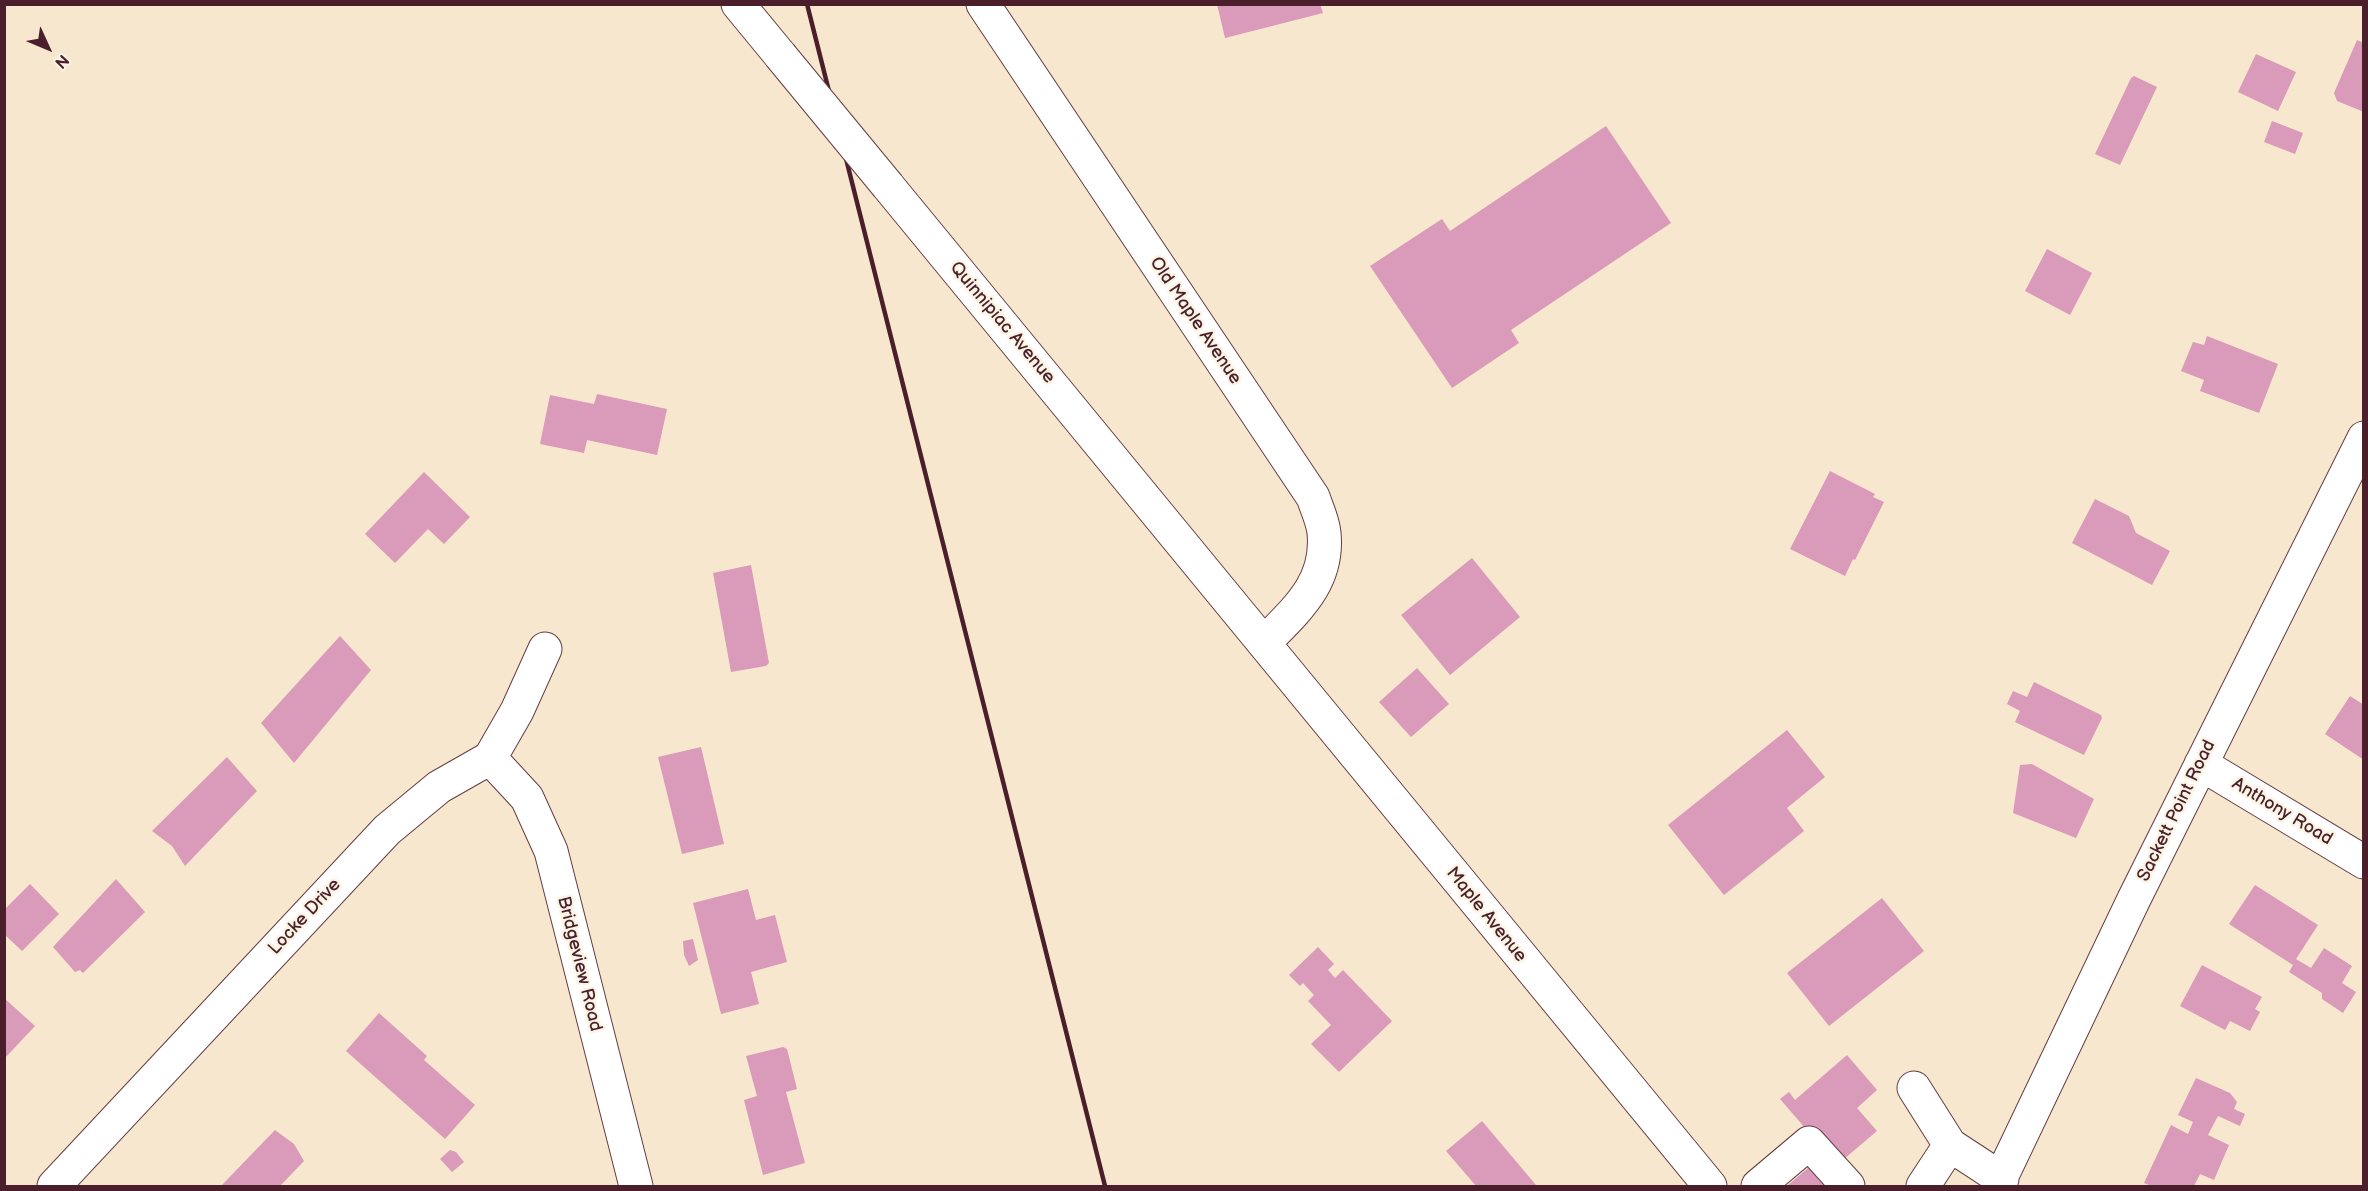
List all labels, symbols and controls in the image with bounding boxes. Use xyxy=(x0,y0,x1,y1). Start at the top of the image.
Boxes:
north arrow xyxy=(18,18,78,78)
text: N xyxy=(50,50,72,72)
street label: Old Maple Avenue xyxy=(1144,253,1246,389)
street label: Quinnipiac Avenue xyxy=(945,258,1059,388)
street label: Sackett Point Road xyxy=(2133,737,2221,885)
street label: Anthony Road xyxy=(2228,774,2336,850)
street label: Maple Avenue xyxy=(1441,863,1531,967)
street label: Locke Drive xyxy=(264,875,346,959)
street label: Bridgeview Road xyxy=(552,894,606,1034)

